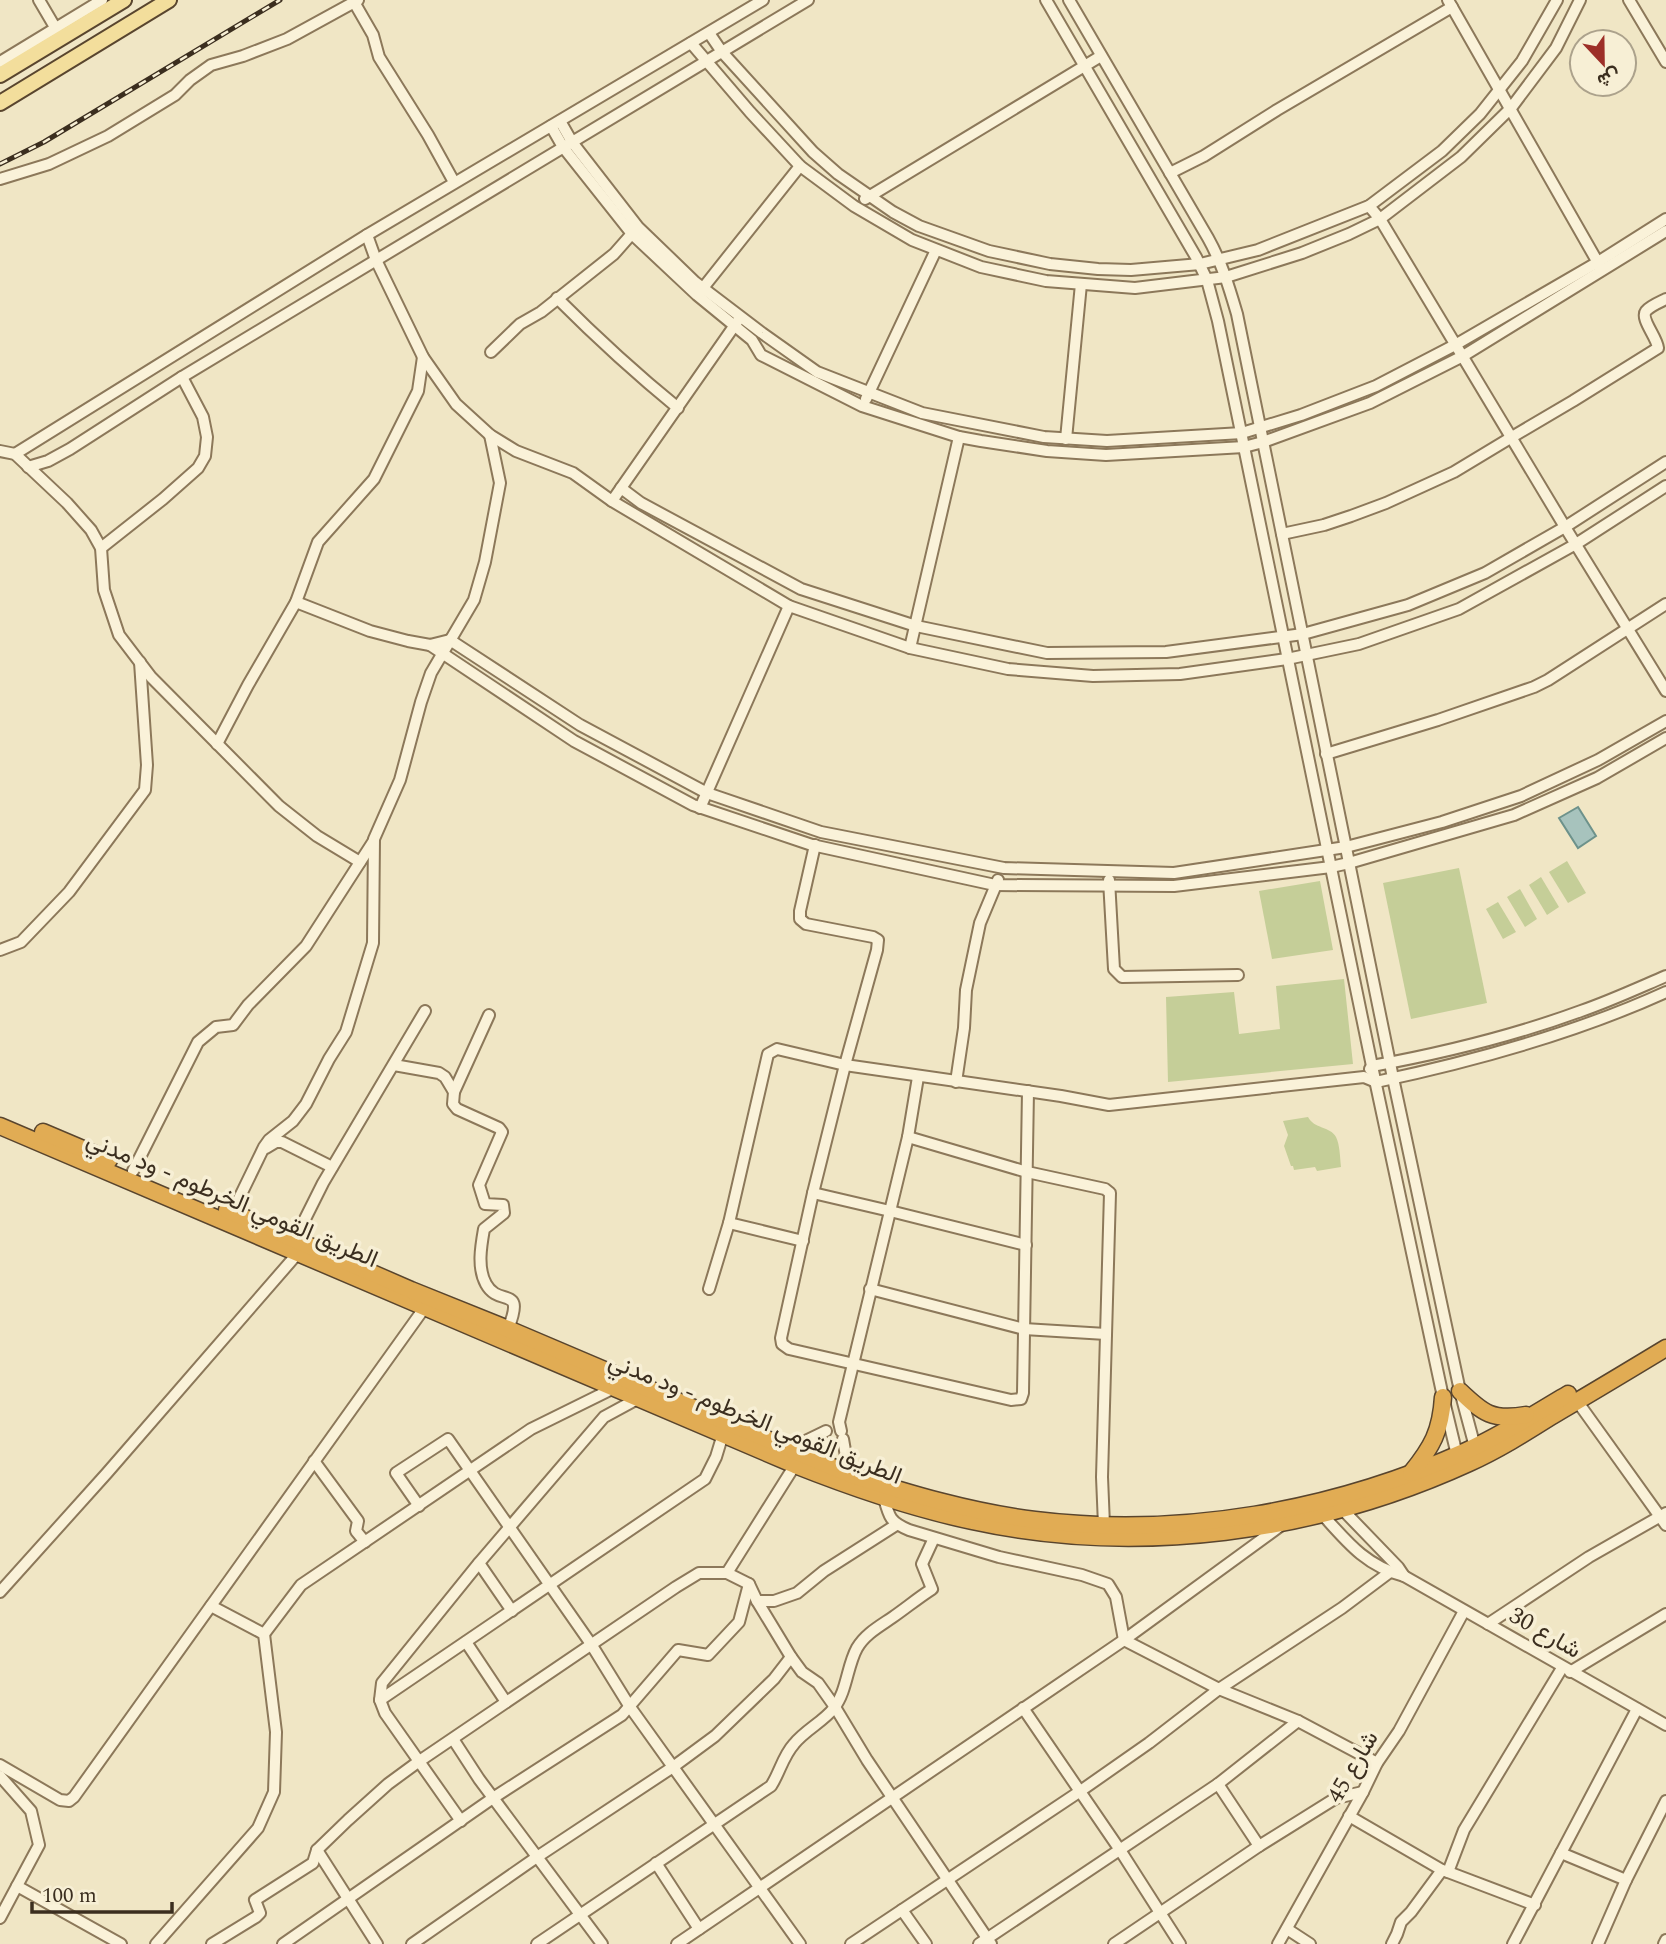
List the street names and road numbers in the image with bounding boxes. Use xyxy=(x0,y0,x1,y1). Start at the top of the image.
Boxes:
street label: الطريق القومي الخرطوم - ود مدني xyxy=(81,1122,383,1278)
street label: الطريق القومي الخرطوم - ود مدني xyxy=(603,1344,907,1494)
street label: شارع 30 xyxy=(1502,1598,1588,1668)
street label: شارع 45 xyxy=(1318,1724,1388,1810)

